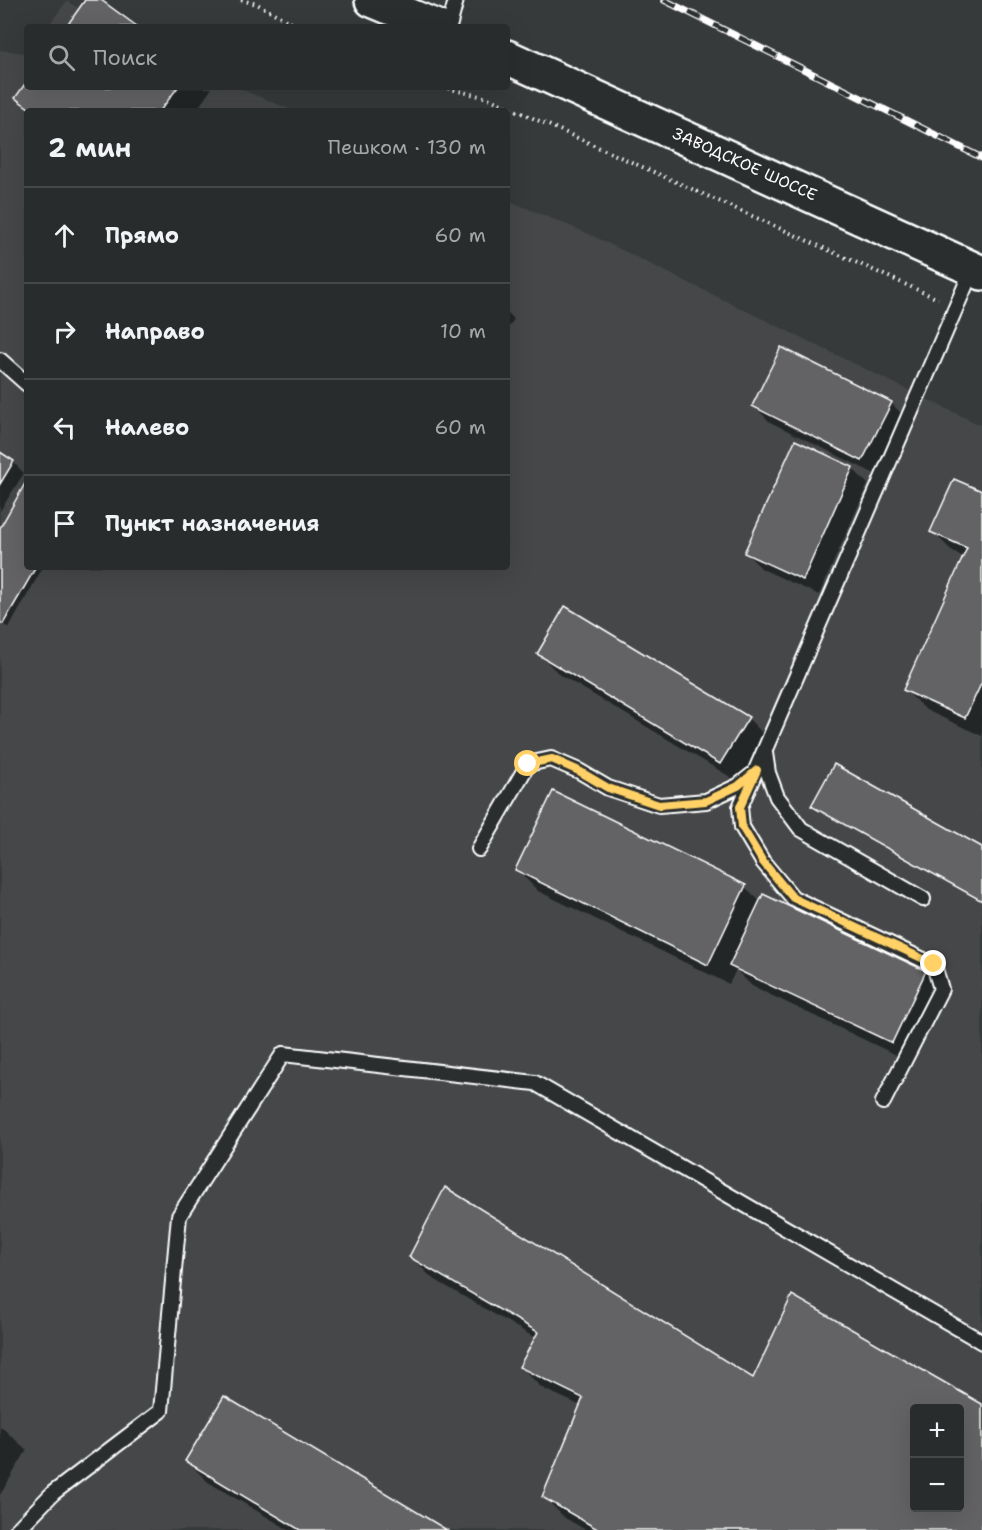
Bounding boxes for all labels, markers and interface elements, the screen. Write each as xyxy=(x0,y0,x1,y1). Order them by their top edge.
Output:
search box xyxy=(24,24,510,90)
icon: search xyxy=(45,41,78,74)
text: Поиск xyxy=(93,43,157,72)
street label: ЗАВОДСКОЕ ШОССЕ xyxy=(670,123,820,205)
text: 2 мин xyxy=(48,130,131,165)
text: Пешком · 130 m xyxy=(328,134,486,160)
icon: ahead xyxy=(48,219,81,252)
text: Прямо xyxy=(105,221,179,250)
text: 60 m xyxy=(434,222,486,248)
icon: right xyxy=(48,315,81,348)
text: Направо xyxy=(105,317,205,346)
text: 10 m xyxy=(440,318,486,344)
icon: left xyxy=(48,411,81,444)
text: Налево xyxy=(105,413,189,442)
text: 60 m xyxy=(434,414,486,440)
icon: arrive xyxy=(48,507,81,540)
text: Пункт назначения xyxy=(105,509,319,538)
route start xyxy=(514,750,540,776)
route end xyxy=(920,950,946,976)
map controls xyxy=(910,1404,964,1512)
button: + xyxy=(910,1404,964,1458)
button: − xyxy=(910,1458,964,1512)

